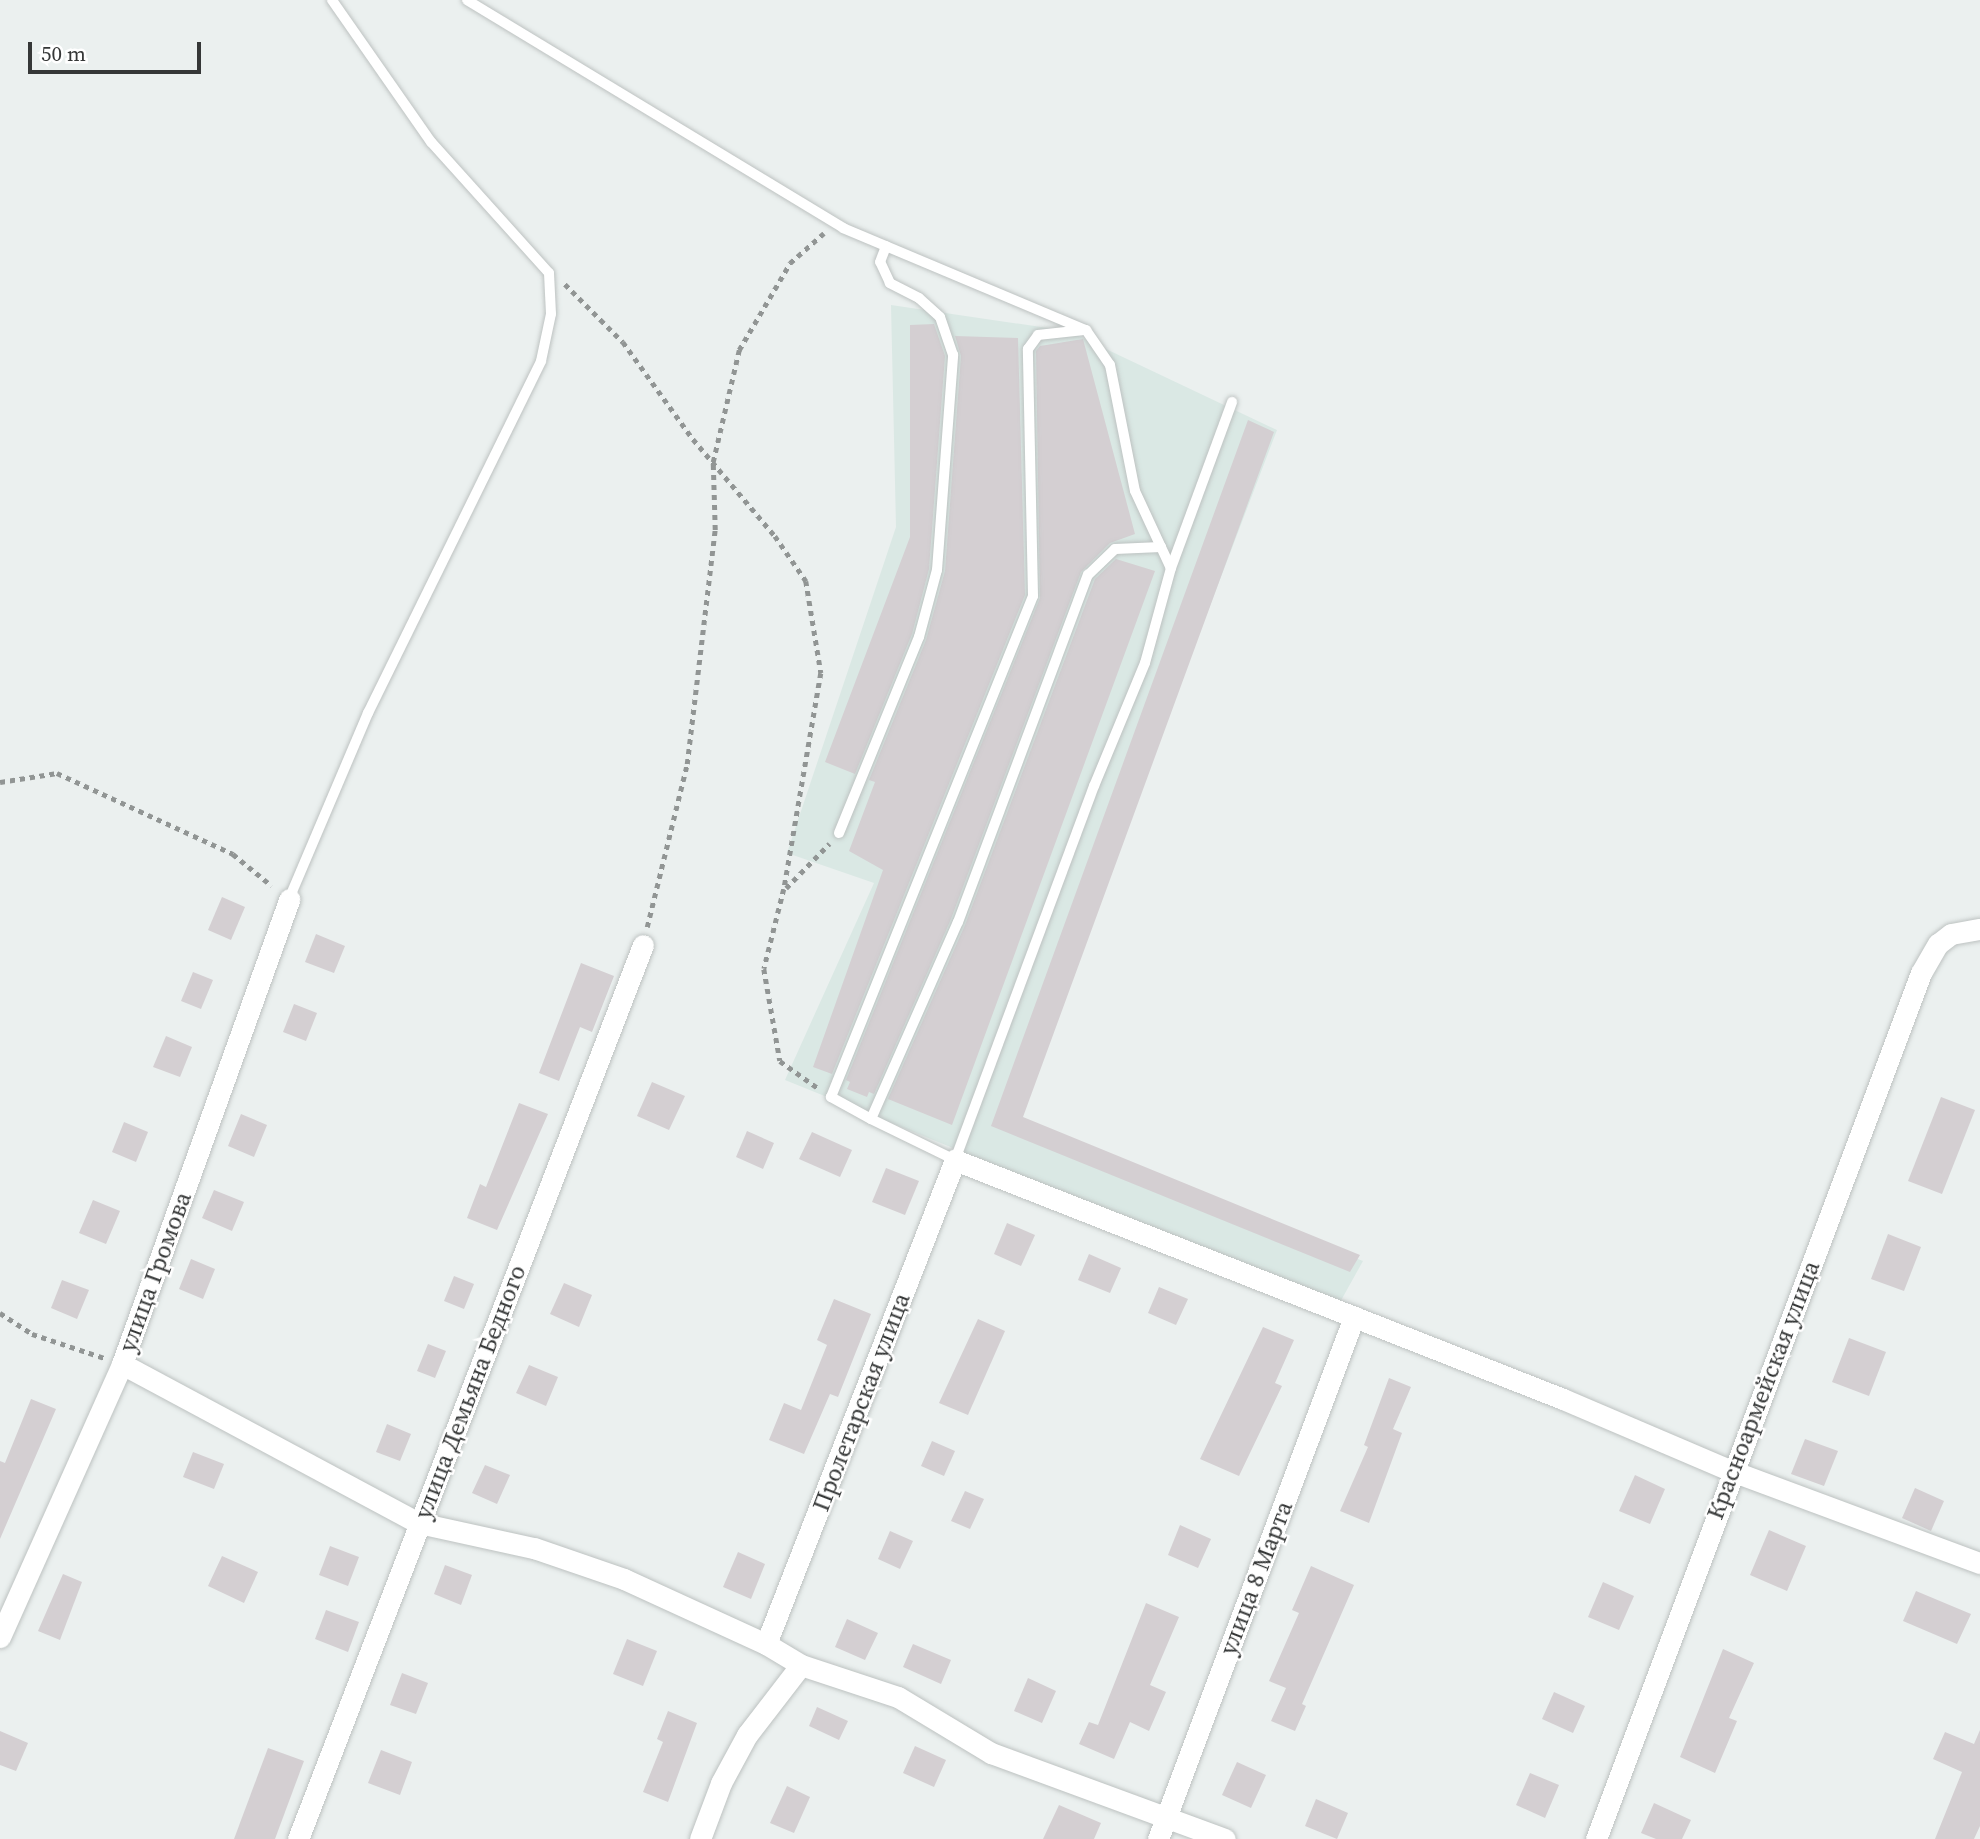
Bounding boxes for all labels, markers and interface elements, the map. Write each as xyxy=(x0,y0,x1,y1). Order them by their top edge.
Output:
scale bar xyxy=(32,28,205,72)
text: 50 m xyxy=(41,39,86,68)
street label: улица Громова xyxy=(113,1188,197,1356)
street label: Красноармейская улица xyxy=(1700,1257,1826,1523)
street label: улица Демьяна Бедного xyxy=(408,1261,532,1523)
street label: Пролетарская улица xyxy=(806,1289,916,1515)
street label: улица 8 Марта xyxy=(1213,1497,1299,1659)

